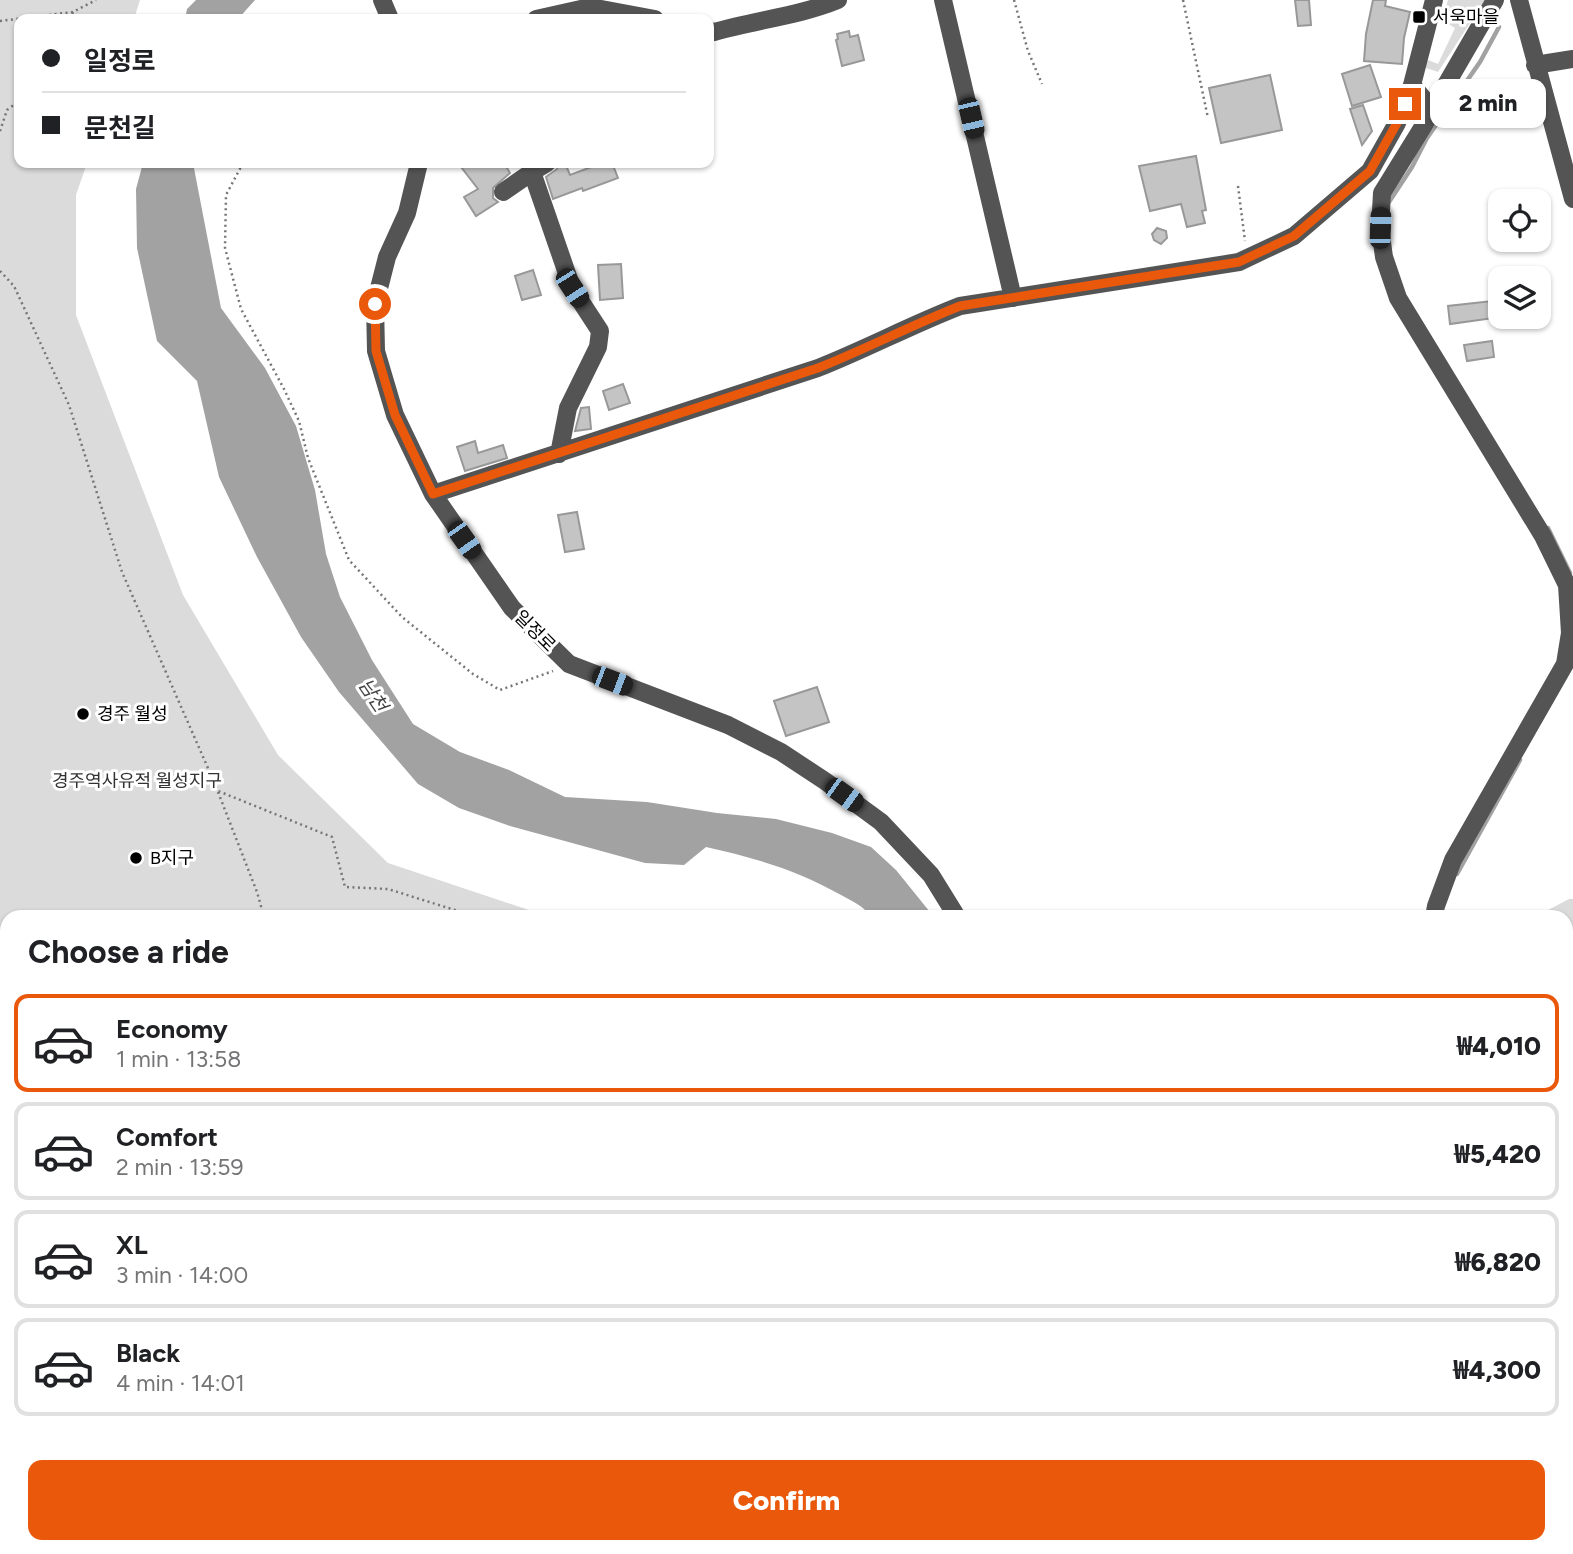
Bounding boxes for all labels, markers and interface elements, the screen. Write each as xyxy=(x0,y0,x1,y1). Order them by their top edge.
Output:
place label: 서욱마을 xyxy=(1433,6,1499,28)
marker: 서욱마을 xyxy=(1411,9,1427,25)
text: 일정로 xyxy=(84,45,156,77)
callout: 2 min xyxy=(1430,80,1545,128)
route end xyxy=(1389,88,1421,120)
text: 2 min xyxy=(1459,89,1517,117)
car xyxy=(957,95,986,141)
text: 문천길 xyxy=(84,112,156,144)
map controls xyxy=(1488,189,1551,329)
button: locate xyxy=(1488,189,1551,252)
car xyxy=(1369,207,1392,249)
car xyxy=(552,265,593,311)
button: layers xyxy=(1488,266,1551,329)
route start xyxy=(359,288,391,320)
car xyxy=(444,517,485,563)
street label: 일정로 xyxy=(510,606,560,656)
car xyxy=(589,664,636,698)
water label: 남천 xyxy=(354,674,393,717)
place label: 경주 월성 xyxy=(97,703,168,725)
marker: 경주 월성 xyxy=(75,706,91,722)
park label: 경주역사유적 월성지구 xyxy=(52,770,222,792)
car xyxy=(821,774,868,816)
place label: B지구 xyxy=(150,847,194,869)
marker: B지구 xyxy=(128,850,144,866)
text: Choose a ride xyxy=(28,933,229,971)
icon: car xyxy=(32,1012,95,1075)
text: Economy xyxy=(116,1013,228,1045)
text: ₩4,010 xyxy=(1457,1030,1541,1062)
text: 1 min · 13:58 xyxy=(116,1045,241,1073)
icon: car xyxy=(32,1120,95,1183)
text: Comfort xyxy=(116,1121,218,1153)
text: ₩5,420 xyxy=(1454,1138,1541,1170)
text: 2 min · 13:59 xyxy=(116,1153,244,1181)
icon: car xyxy=(32,1228,95,1291)
text: XL xyxy=(116,1229,148,1261)
text: ₩6,820 xyxy=(1455,1246,1541,1278)
text: 3 min · 14:00 xyxy=(116,1261,248,1289)
icon: car xyxy=(32,1336,95,1399)
text: Black xyxy=(116,1337,180,1369)
text: ₩4,300 xyxy=(1453,1354,1541,1386)
text: 4 min · 14:01 xyxy=(116,1369,245,1397)
button: Confirm xyxy=(28,1460,1545,1540)

